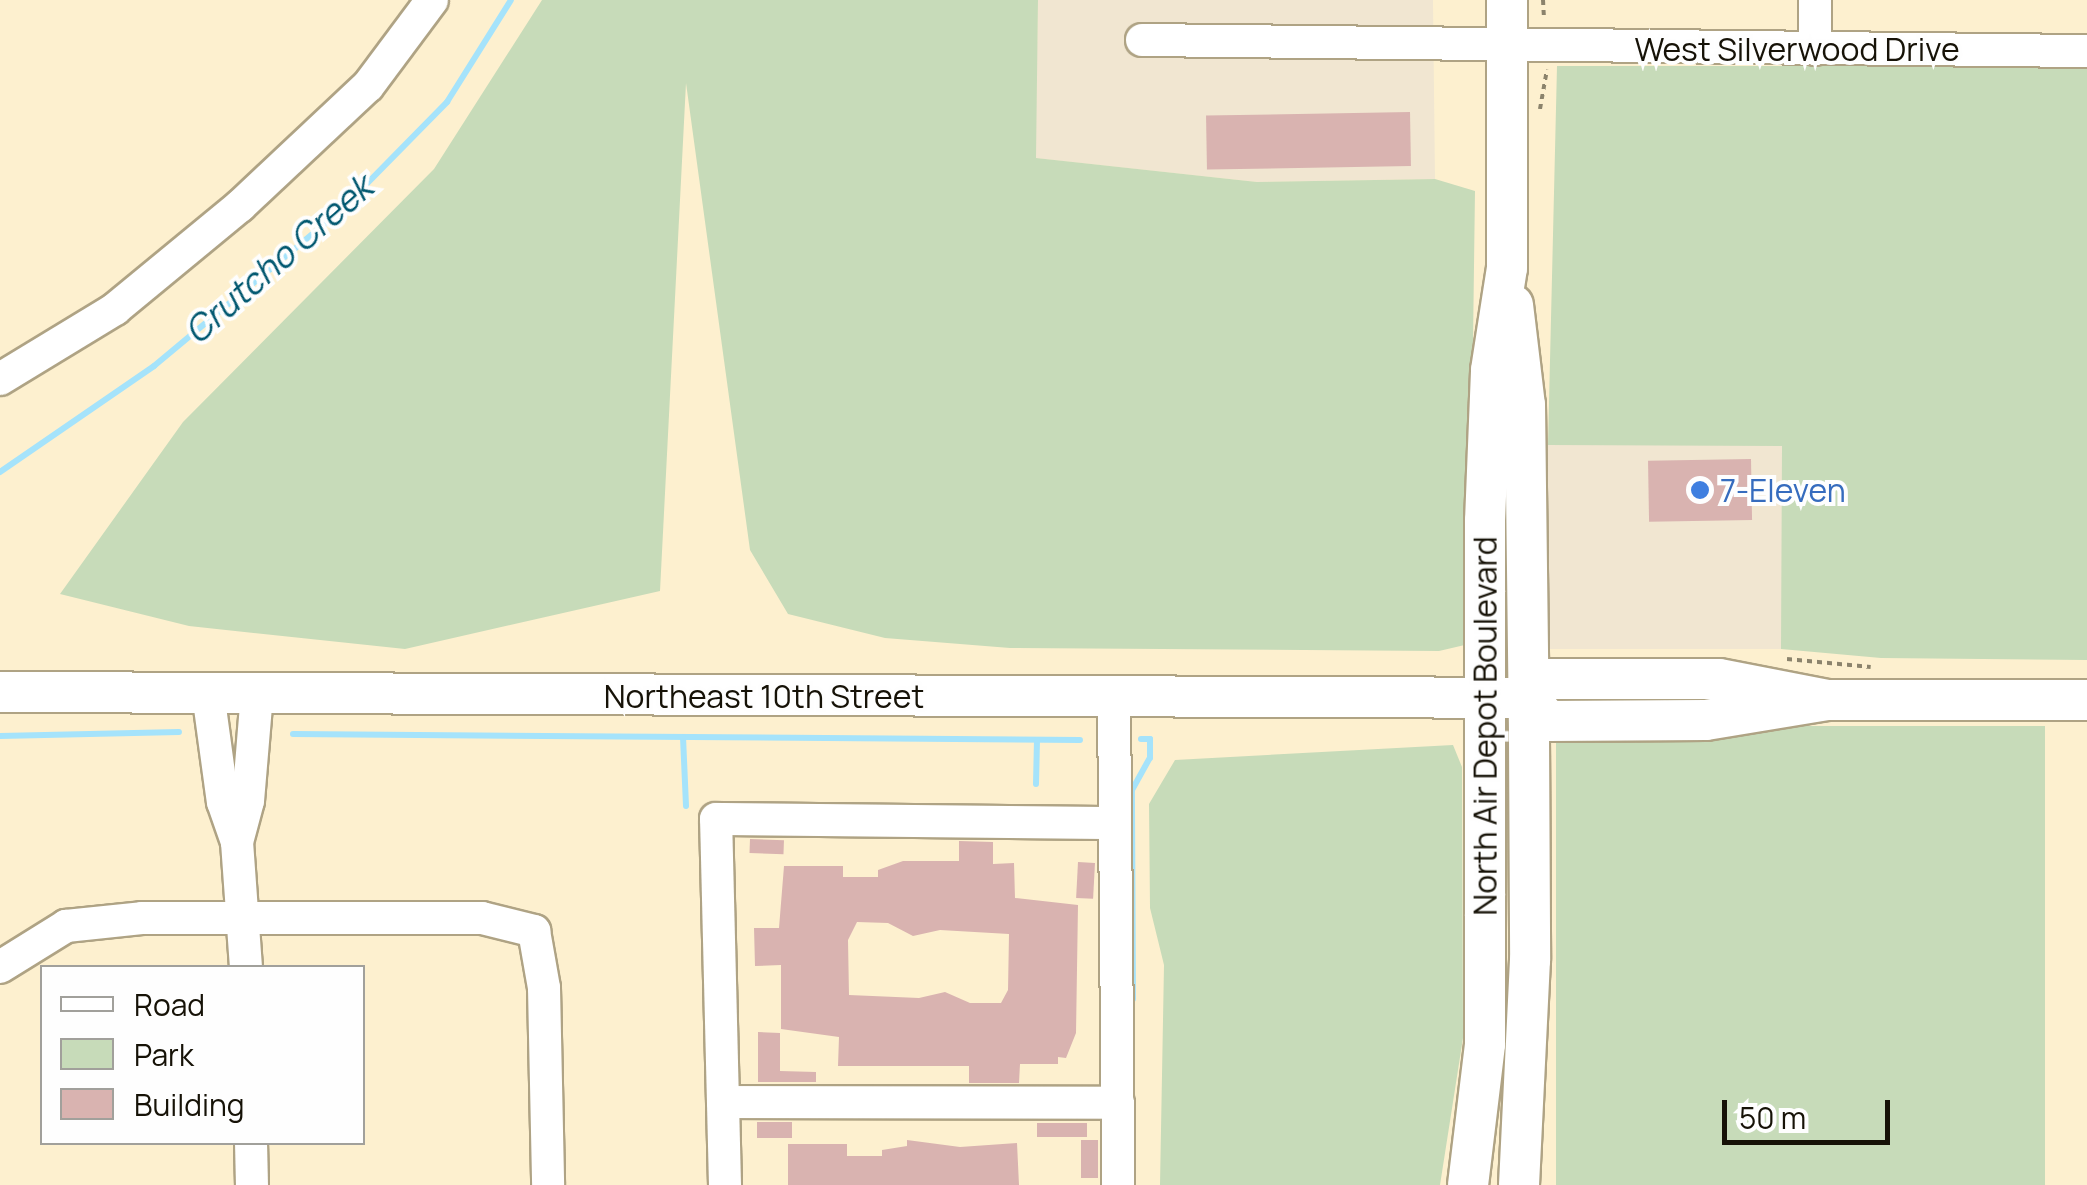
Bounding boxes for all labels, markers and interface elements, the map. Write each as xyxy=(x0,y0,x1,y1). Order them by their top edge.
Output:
street label: West Silverwood Drive xyxy=(1634,30,1960,68)
water label: Crutcho Creek xyxy=(175,166,381,352)
place label: 7-Eleven xyxy=(1720,471,1846,509)
marker: 7-Eleven xyxy=(1689,479,1711,501)
street label: North Air Depot Boulevard xyxy=(1466,536,1504,916)
street label: Northeast 10th Street xyxy=(604,677,924,715)
legend xyxy=(40,965,365,1145)
text: Road xyxy=(134,984,205,1025)
text: Park xyxy=(134,1034,194,1075)
scale bar xyxy=(1727,1080,1894,1142)
text: Building xyxy=(134,1084,245,1125)
text: 50 m xyxy=(1739,1097,1806,1138)

